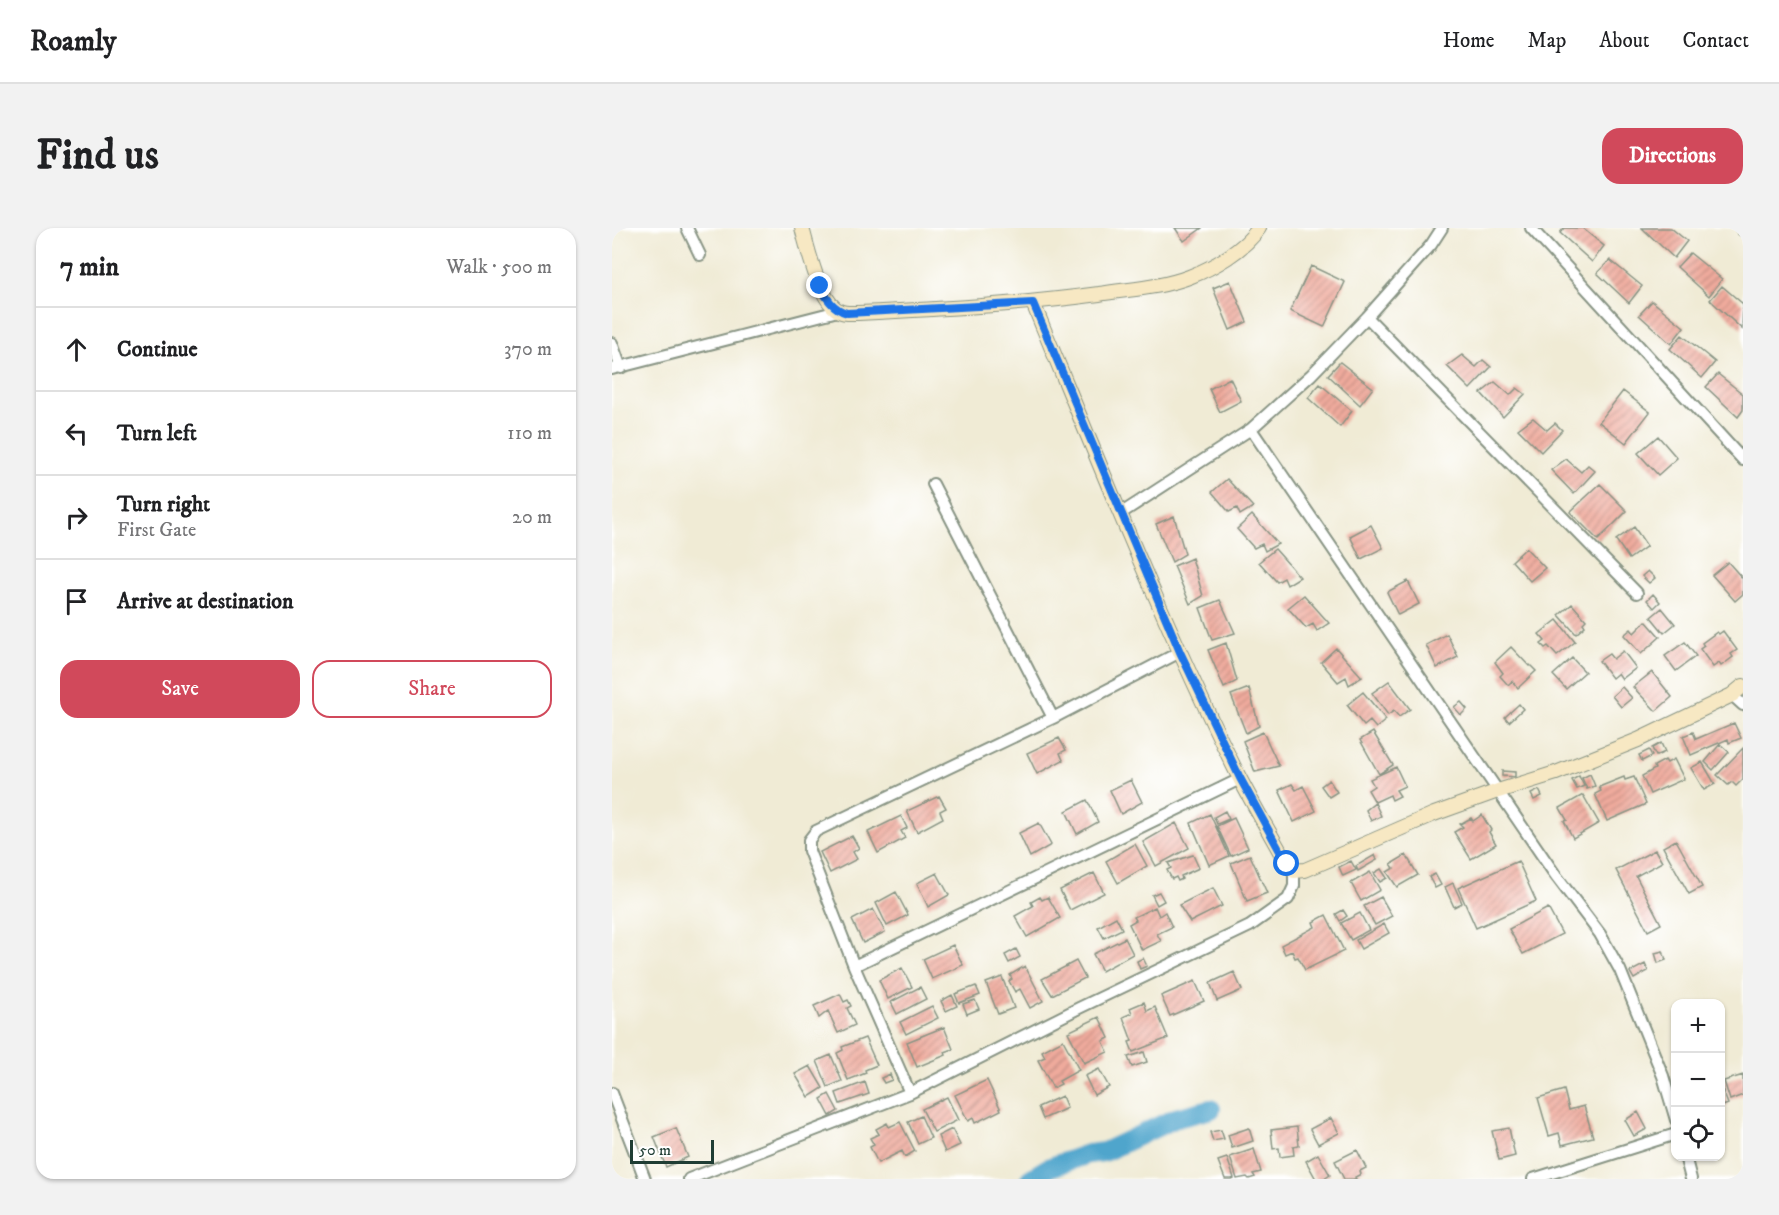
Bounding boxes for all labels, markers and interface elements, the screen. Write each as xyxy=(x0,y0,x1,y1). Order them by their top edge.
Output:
text: Roamly xyxy=(30,24,116,59)
text: Home xyxy=(1443,28,1495,54)
text: Map xyxy=(1528,28,1566,54)
text: About xyxy=(1599,28,1650,54)
text: Contact xyxy=(1683,28,1749,54)
button: Directions xyxy=(1602,128,1743,184)
text: Find us xyxy=(36,130,159,182)
text: 7 min xyxy=(60,251,119,284)
text: Walk · 500 m xyxy=(446,255,552,280)
route end xyxy=(806,272,832,298)
icon: ahead xyxy=(60,333,93,366)
text: Continue xyxy=(117,336,198,363)
text: 370 m xyxy=(504,337,552,362)
icon: left xyxy=(60,417,93,450)
text: Turn left xyxy=(117,420,197,447)
text: 110 m xyxy=(507,421,552,446)
text: Turn right xyxy=(117,491,210,518)
icon: right xyxy=(60,501,93,534)
text: 20 m xyxy=(512,505,552,530)
text: First Gate xyxy=(117,518,196,543)
icon: arrive xyxy=(60,585,93,618)
text: Arrive at destination xyxy=(117,588,294,615)
button: Save xyxy=(60,660,300,718)
button: Share xyxy=(312,660,552,718)
route start xyxy=(1273,850,1299,876)
map controls xyxy=(1671,999,1725,1161)
button: + xyxy=(1671,999,1725,1053)
button: − xyxy=(1671,1053,1725,1107)
button: locate xyxy=(1671,1107,1725,1161)
scale bar xyxy=(630,1137,714,1164)
text: 50 m xyxy=(639,1140,671,1160)

